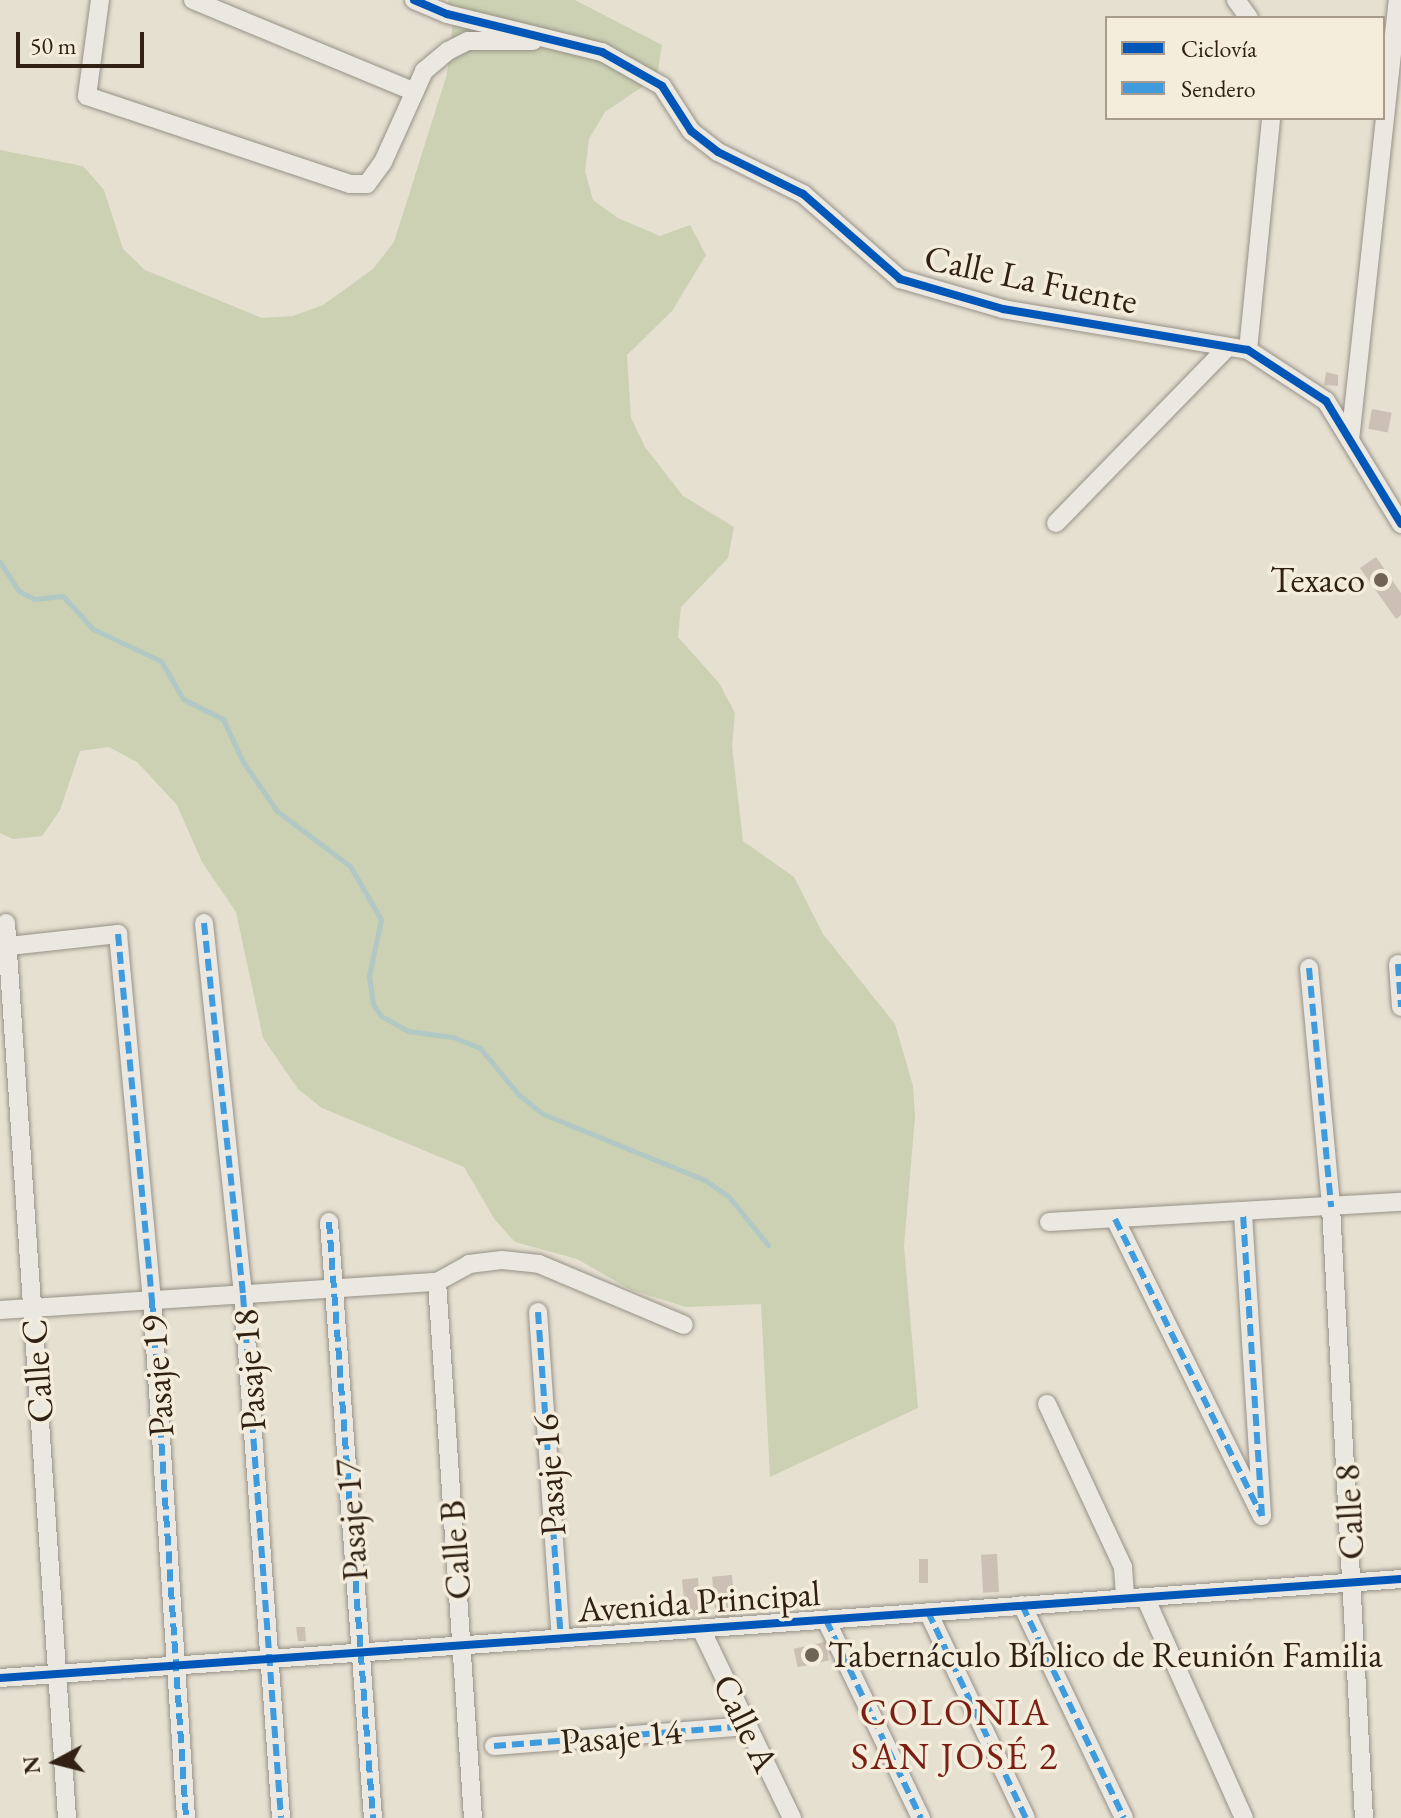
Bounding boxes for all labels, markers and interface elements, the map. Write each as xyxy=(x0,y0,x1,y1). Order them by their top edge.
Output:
scale bar xyxy=(20,16,148,66)
legend xyxy=(1105,16,1385,120)
text: 50 m xyxy=(30,30,77,61)
text: Ciclovía xyxy=(1181,33,1257,64)
text: Sendero xyxy=(1181,73,1256,104)
street label: Calle La Fuente xyxy=(920,235,1142,323)
place label: Texaco xyxy=(1270,558,1365,602)
marker: Texaco xyxy=(1372,571,1390,589)
street label: Pasaje 18 xyxy=(223,1308,275,1432)
street label: Pasaje 19 xyxy=(131,1314,183,1438)
street label: Calle C xyxy=(12,1318,62,1424)
street label: Pasaje 16 xyxy=(523,1413,575,1537)
street label: Pasaje 17 xyxy=(325,1458,377,1582)
street label: Calle 8 xyxy=(1325,1463,1373,1561)
street label: Calle B xyxy=(430,1499,480,1601)
street label: Avenida Principal xyxy=(576,1571,822,1631)
place label: Tabernáculo Bíblico de Reunión Familia xyxy=(828,1633,1383,1677)
marker: Tabernáculo Bíblico de Reunión Familia xyxy=(803,1646,821,1664)
street label: Calle A xyxy=(704,1667,788,1779)
district label: COLONIA SAN JOSÉ 2 xyxy=(851,1689,1059,1778)
street label: Pasaje 14 xyxy=(558,1709,684,1763)
north arrow xyxy=(16,1722,96,1802)
text: N xyxy=(16,1754,47,1776)

